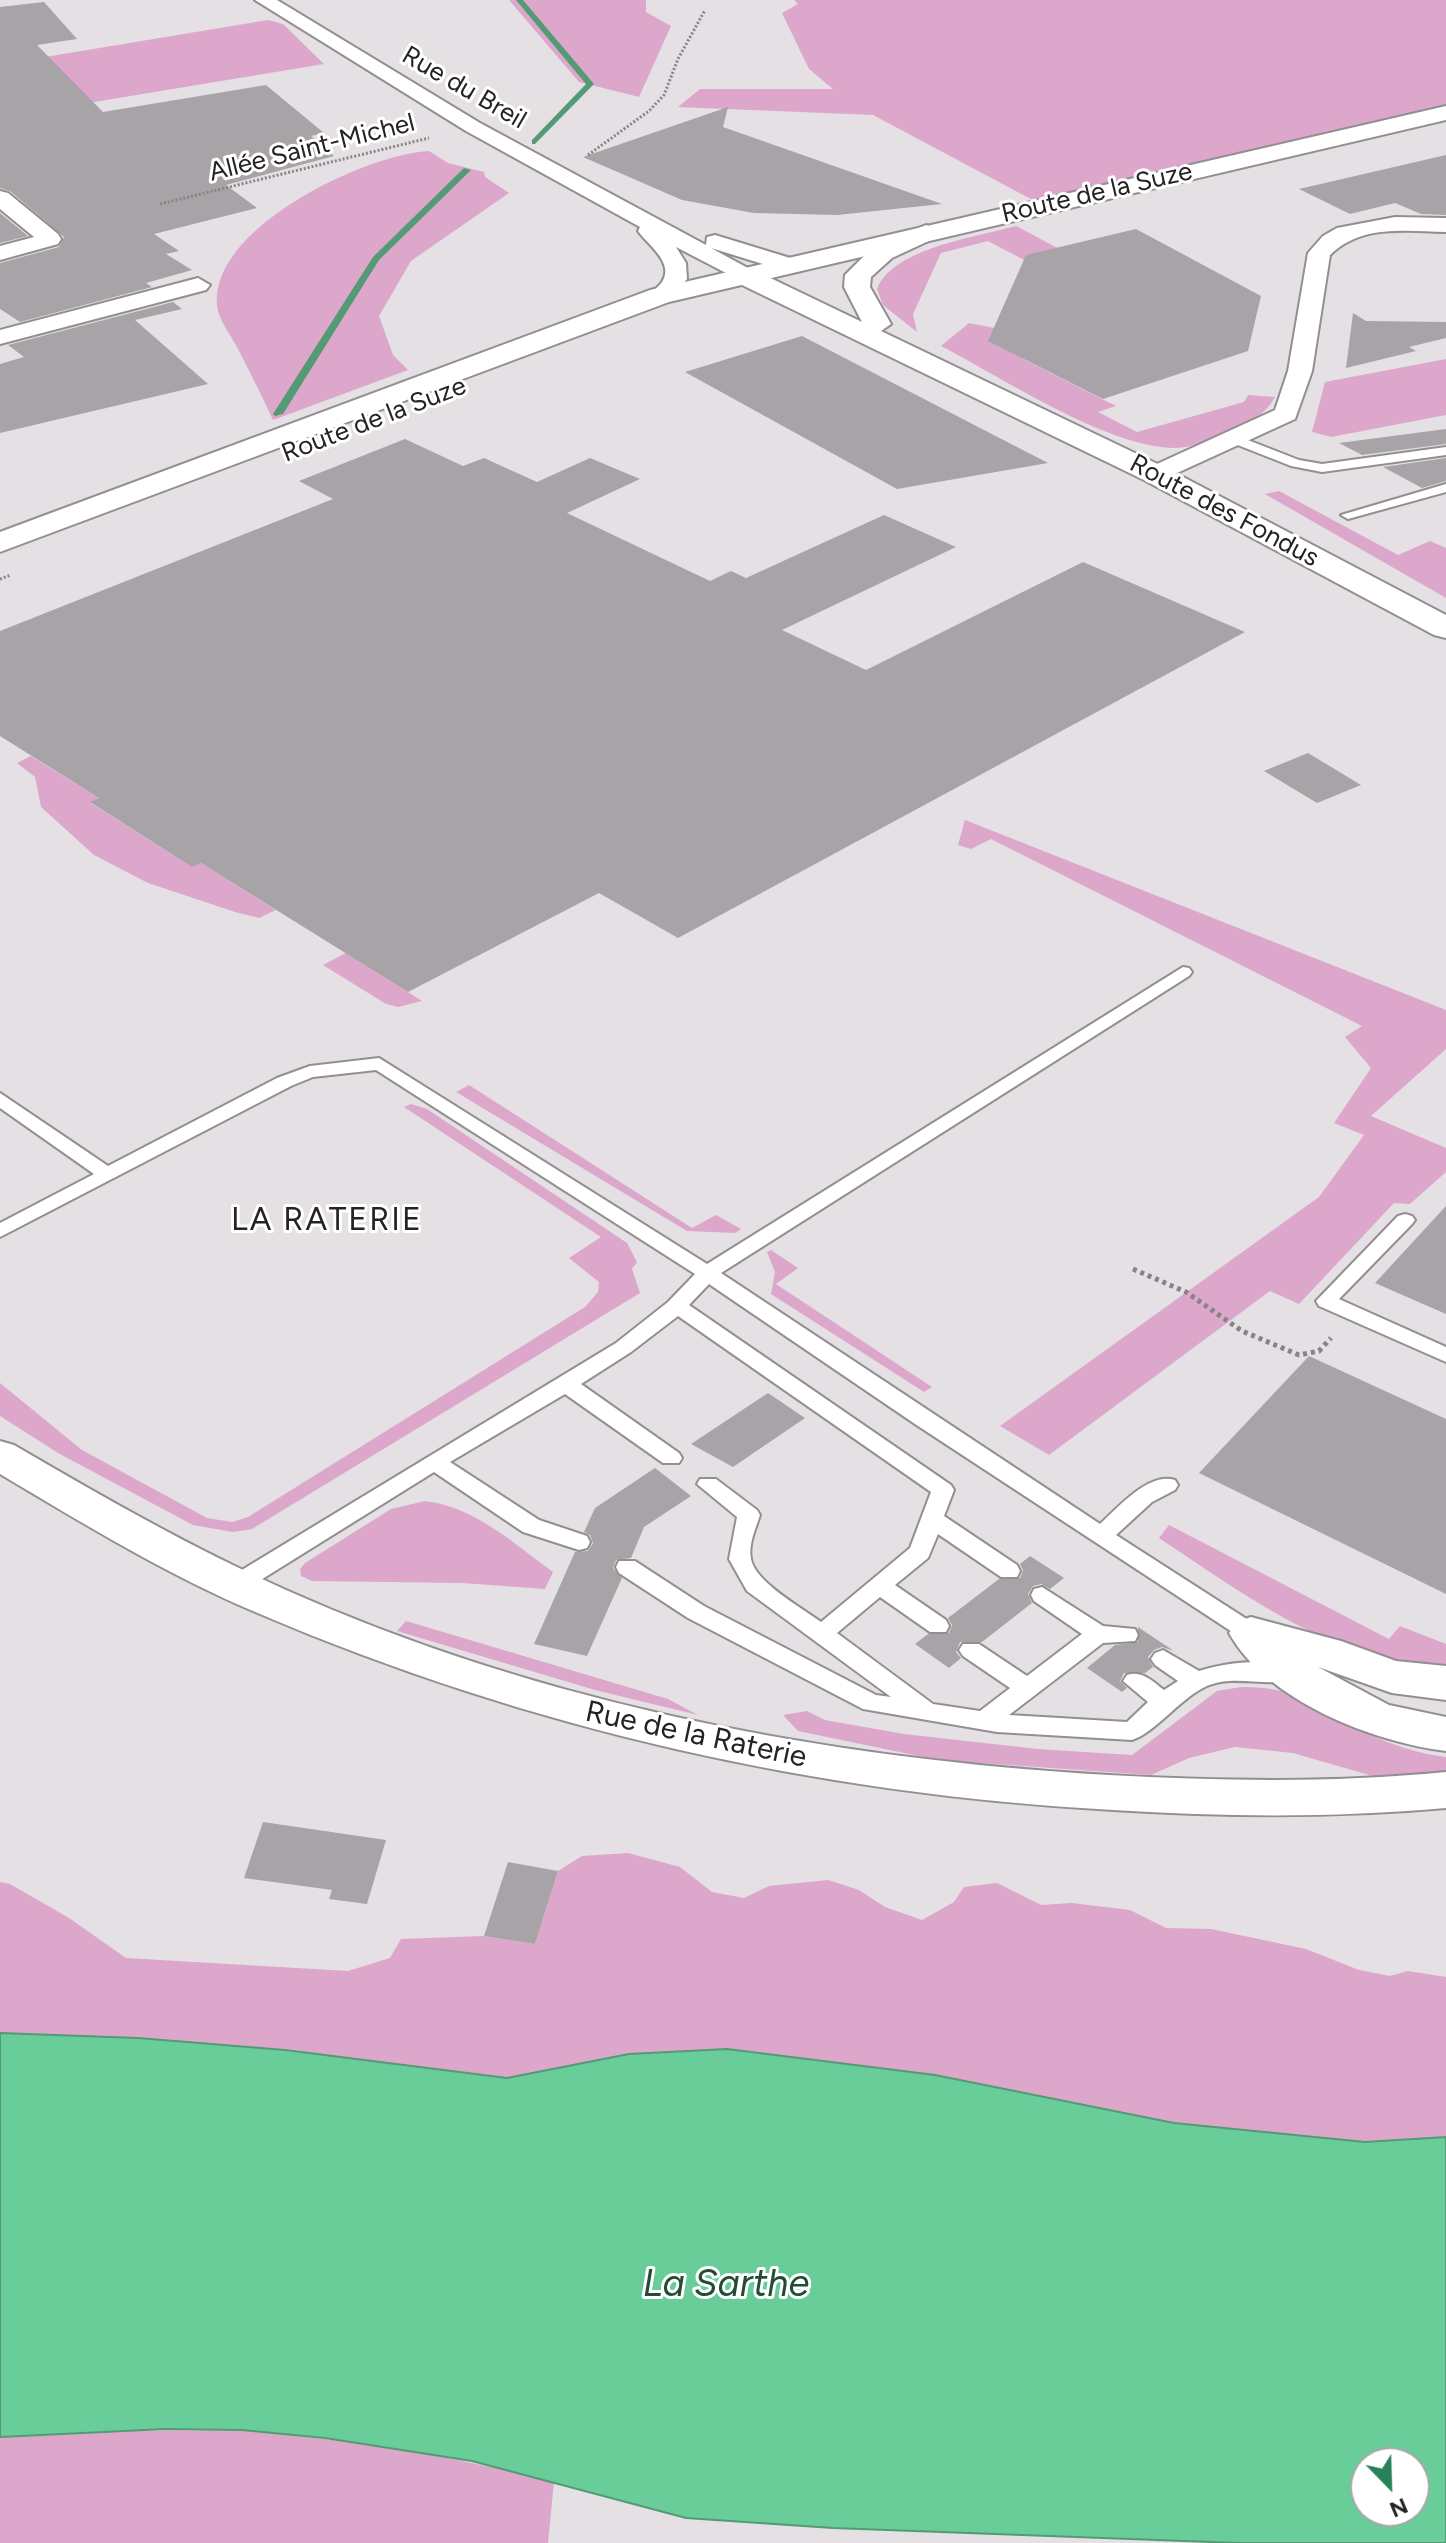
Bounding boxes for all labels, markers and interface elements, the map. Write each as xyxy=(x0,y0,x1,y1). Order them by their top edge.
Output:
street label: Rue du Breil xyxy=(396,40,532,136)
street label: Allée Saint-Michel xyxy=(206,107,418,189)
street label: Route de la Suze xyxy=(999,156,1195,230)
street label: Route de la Suze xyxy=(277,371,471,469)
street label: Route des Fondus xyxy=(1124,448,1324,574)
district label: LA RATERIE xyxy=(231,1202,423,1240)
street label: Rue de la Raterie xyxy=(582,1694,810,1776)
water label: La Sarthe xyxy=(643,2262,809,2308)
north arrow xyxy=(1350,2447,1430,2527)
text: N xyxy=(1386,2492,1412,2523)

